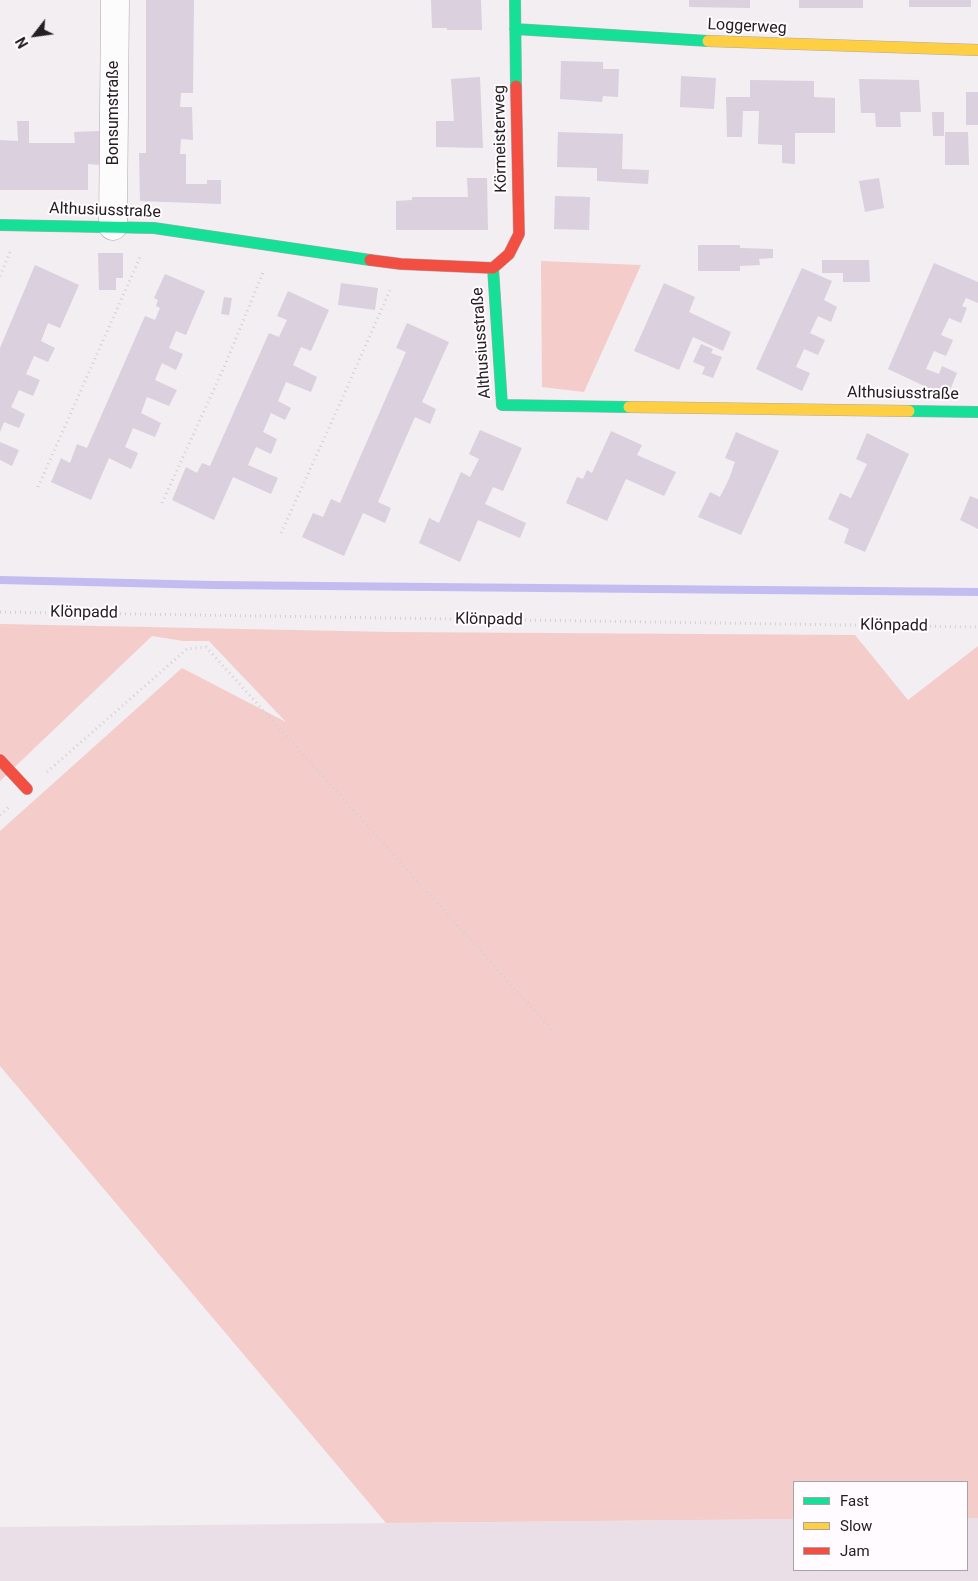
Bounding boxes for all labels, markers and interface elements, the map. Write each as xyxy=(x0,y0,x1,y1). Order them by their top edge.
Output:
north arrow xyxy=(10,10,60,60)
street label: Loggerweg xyxy=(707,15,787,39)
text: N xyxy=(13,34,31,51)
street label: Bonsumstraße xyxy=(104,61,124,165)
street label: Körmeisterweg xyxy=(490,85,512,193)
street label: Althusiusstraße xyxy=(49,199,161,223)
street label: Althusiusstraße xyxy=(469,287,495,399)
street label: Althusiusstraße xyxy=(847,383,959,405)
street label: Klönpadd xyxy=(50,603,118,623)
street label: Klönpadd xyxy=(455,610,523,630)
street label: Klönpadd xyxy=(860,616,928,636)
legend xyxy=(793,1481,968,1571)
text: Fast xyxy=(840,1492,869,1510)
text: Slow xyxy=(840,1517,872,1535)
text: Jam xyxy=(840,1542,870,1560)

